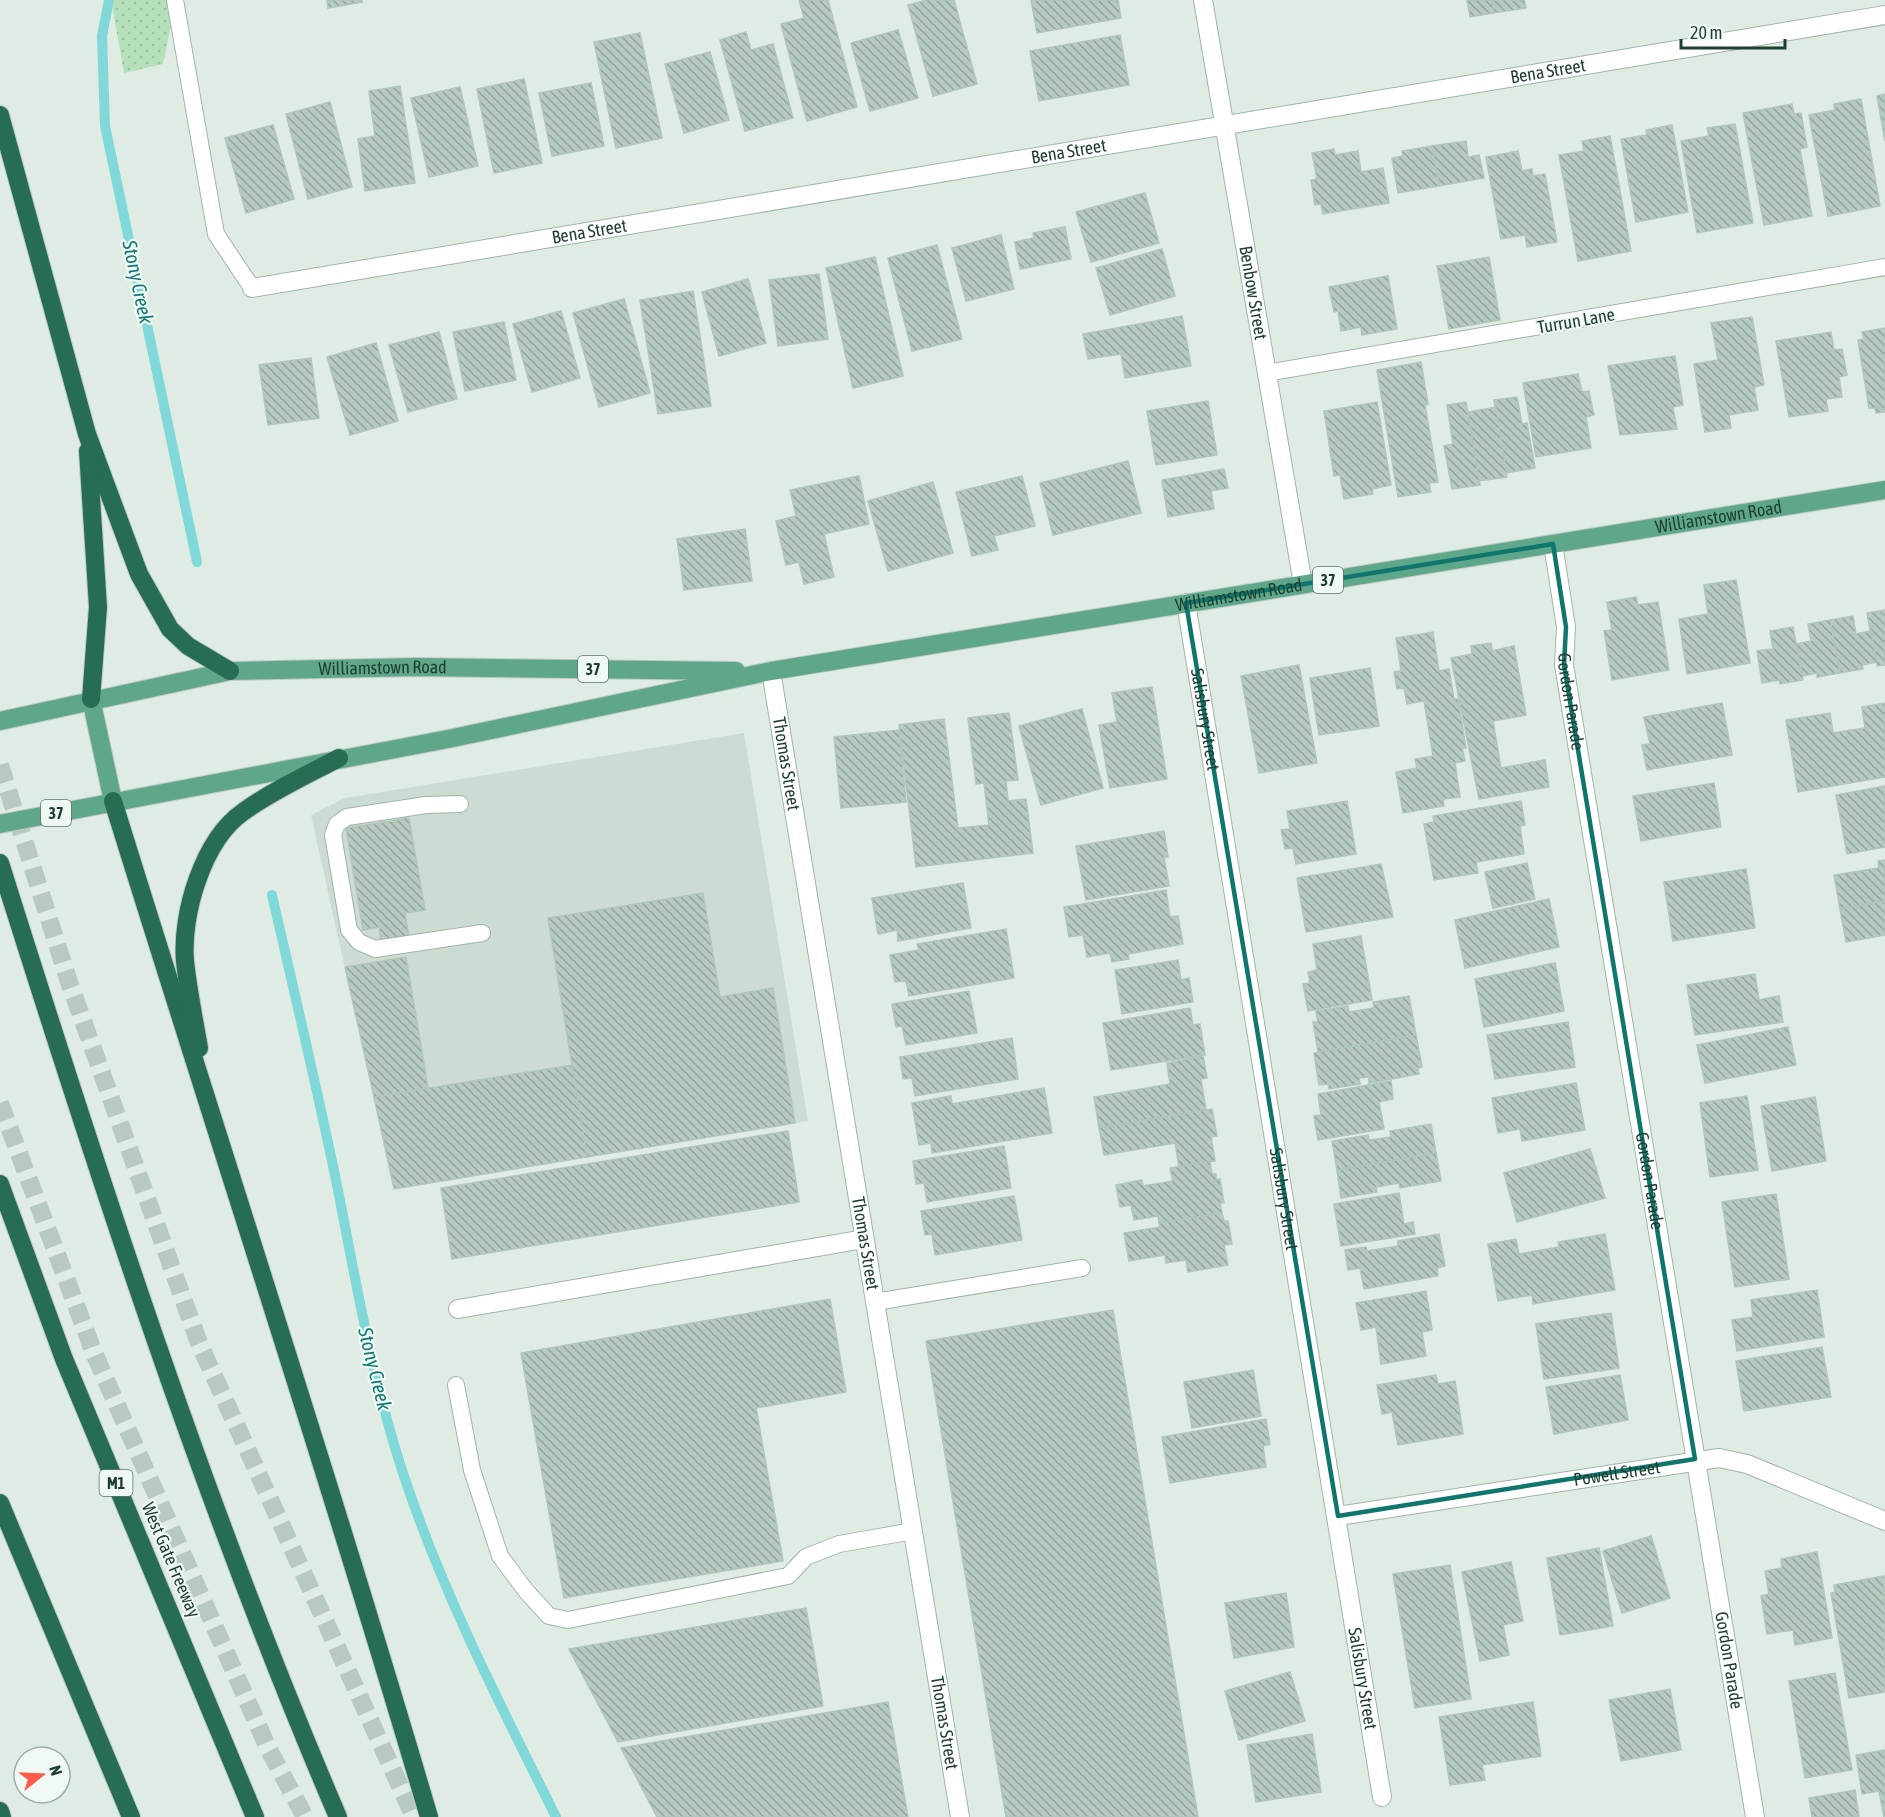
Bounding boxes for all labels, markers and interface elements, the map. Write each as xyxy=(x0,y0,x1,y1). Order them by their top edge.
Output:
scale bar xyxy=(1681,12,1784,50)
text: 20 m xyxy=(1690,22,1722,43)
street label: Bena Street xyxy=(1509,54,1587,87)
street label: Bena Street xyxy=(1029,134,1108,168)
street label: Bena Street xyxy=(550,215,628,248)
water label: Stony Creek xyxy=(118,237,159,326)
street label: Benbow Street xyxy=(1235,244,1272,341)
street label: Turrun Lane xyxy=(1535,303,1616,338)
street label: Williamstown Road xyxy=(1653,496,1783,537)
road number: 37 xyxy=(1313,567,1343,593)
street label: Williamstown Road xyxy=(1174,574,1304,615)
street label: Gordon Parade xyxy=(1554,652,1589,752)
street label: Williamstown Road xyxy=(318,656,447,679)
road number: 37 xyxy=(578,656,608,682)
street label: Salisbury Street xyxy=(1187,667,1224,772)
street label: Thomas Street xyxy=(769,715,805,812)
road number: 37 xyxy=(41,800,71,826)
street label: Gordon Parade xyxy=(1632,1131,1668,1231)
street label: Salisbury Street xyxy=(1266,1146,1303,1252)
street label: Thomas Street xyxy=(848,1195,884,1291)
water label: Stony Creek xyxy=(354,1324,397,1413)
street label: Powell Street xyxy=(1572,1456,1661,1490)
road number: M1 xyxy=(100,1470,132,1496)
street label: West Gate Freeway xyxy=(138,1499,205,1620)
street label: Gordon Parade xyxy=(1711,1610,1748,1711)
street label: Salisbury Street xyxy=(1344,1626,1382,1731)
street label: Thomas Street xyxy=(927,1674,963,1771)
north arrow xyxy=(12,1745,72,1805)
text: N xyxy=(46,1763,66,1778)

